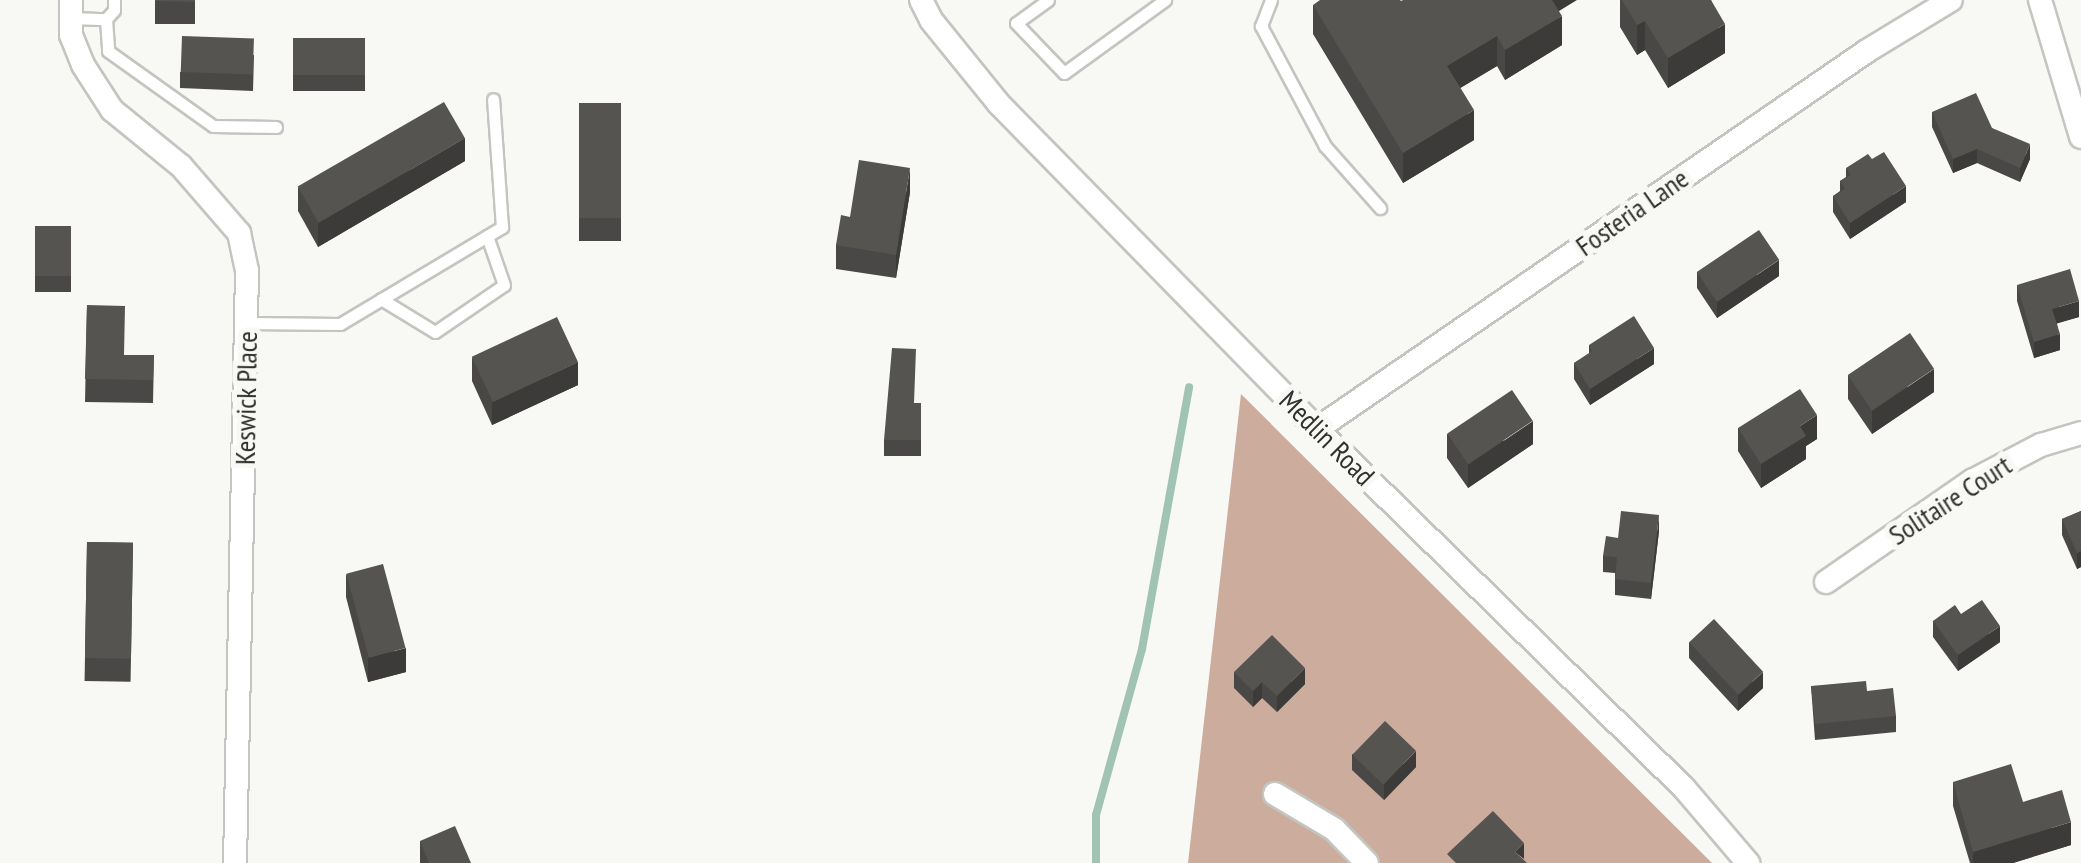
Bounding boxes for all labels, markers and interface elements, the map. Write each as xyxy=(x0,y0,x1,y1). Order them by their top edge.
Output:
street label: Fosteria Lane xyxy=(1569,161,1695,263)
street label: Keswick Place xyxy=(228,330,264,466)
street label: Medlin Road xyxy=(1273,384,1381,492)
street label: Solitaire Court xyxy=(1882,448,2018,552)

